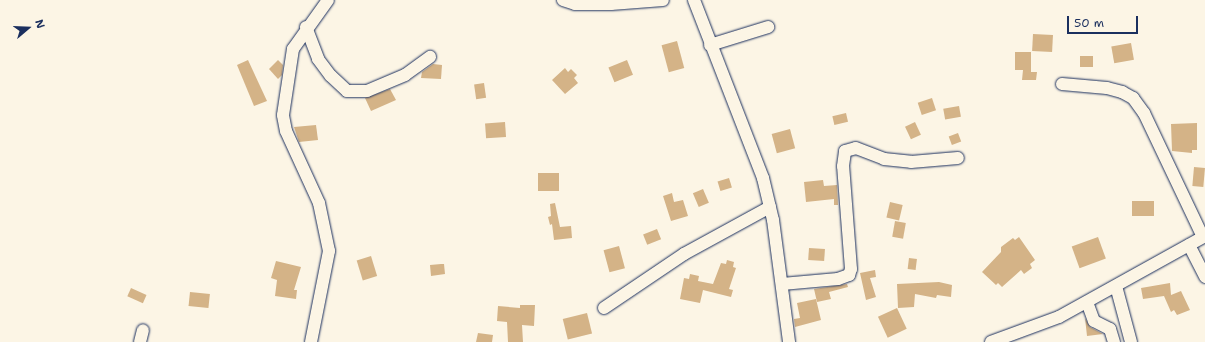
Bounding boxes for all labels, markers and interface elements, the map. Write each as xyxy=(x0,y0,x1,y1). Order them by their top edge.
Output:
north arrow xyxy=(8,8,48,48)
scale bar xyxy=(1069,8,1140,34)
text: 50 m xyxy=(1074,15,1104,31)
text: N xyxy=(31,17,48,30)

